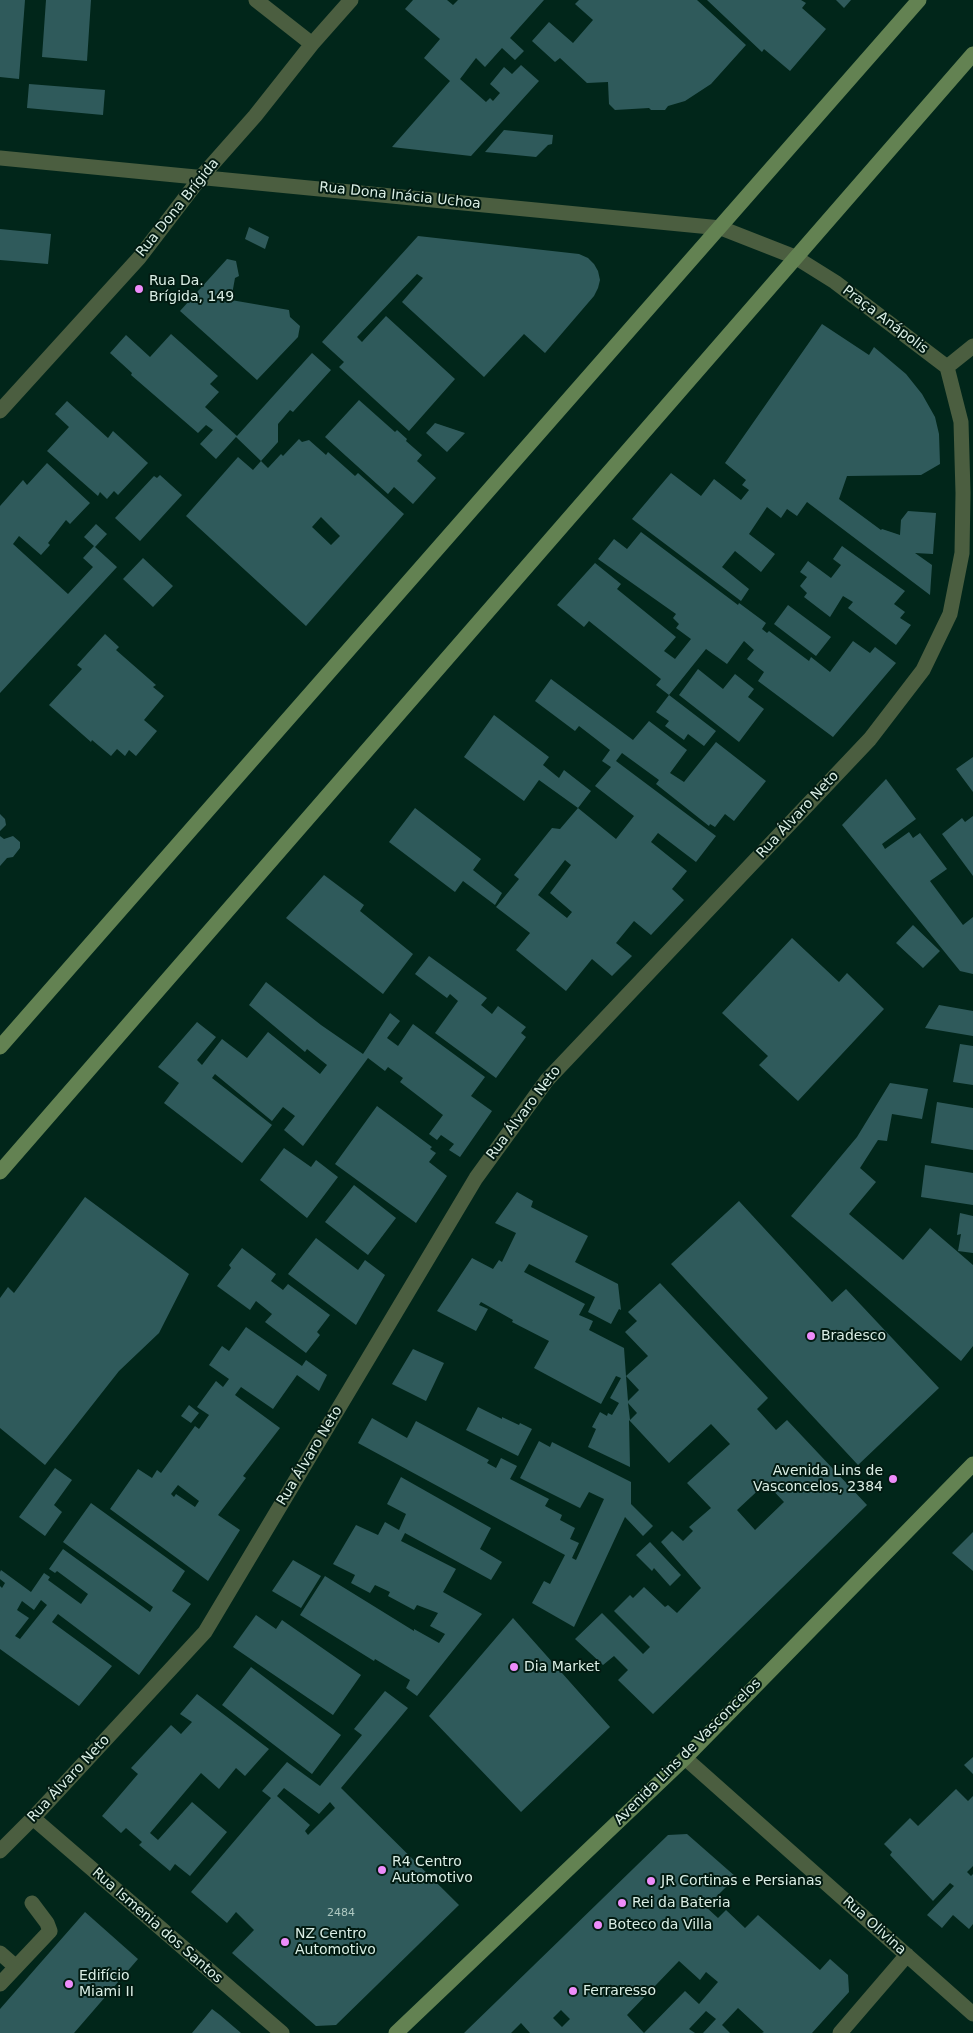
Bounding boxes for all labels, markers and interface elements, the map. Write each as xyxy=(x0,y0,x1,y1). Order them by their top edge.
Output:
street label: Rua Dona Brígida xyxy=(133,155,223,261)
street label: Rua Dona Inácia Uchoa xyxy=(318,179,482,213)
place label: Rua Da. Brígida, 149 xyxy=(149,273,234,306)
street label: Praça Anápolis xyxy=(839,282,931,358)
marker: Rua Da. Brígida, 149 xyxy=(133,283,145,295)
street label: Rua Álvaro Neto xyxy=(753,768,843,862)
street label: Rua Álvaro Neto xyxy=(483,1063,565,1163)
place label: Bradesco xyxy=(821,1328,886,1344)
marker: Bradesco xyxy=(805,1330,817,1342)
street label: Rua Álvaro Neto xyxy=(274,1403,346,1509)
place label: Avenida Lins de Vasconcelos, 2384 xyxy=(753,1463,883,1495)
marker: Avenida Lins de Vasconcelos, 2384 xyxy=(887,1473,899,1485)
place label: Dia Market xyxy=(524,1659,600,1675)
marker: Dia Market xyxy=(508,1661,520,1673)
street label: Avenida Lins de Vasconcelos xyxy=(611,1675,765,1829)
street label: Rua Álvaro Neto xyxy=(24,1732,114,1826)
place label: R4 Centro Automotivo xyxy=(392,1854,473,1886)
marker: R4 Centro Automotivo xyxy=(376,1864,388,1876)
street label: Rua Ismenia dos Santos xyxy=(88,1865,226,1987)
place label: JR Cortinas e Persianas xyxy=(661,1873,822,1889)
marker: JR Cortinas e Persianas xyxy=(645,1875,657,1887)
street label: Rua Olivina xyxy=(839,1893,909,1959)
place label: Rei da Bateria xyxy=(632,1895,730,1911)
marker: Rei da Bateria xyxy=(616,1897,628,1909)
house number: 2484 xyxy=(327,1906,355,1920)
place label: Boteco da Villa xyxy=(608,1917,712,1933)
marker: Boteco da Villa xyxy=(592,1919,604,1931)
place label: NZ Centro Automotivo xyxy=(295,1926,376,1958)
marker: NZ Centro Automotivo xyxy=(279,1936,291,1948)
place label: Edifício Miami II xyxy=(79,1968,134,2000)
marker: Edifício Miami II xyxy=(63,1978,75,1990)
place label: Ferraresso xyxy=(583,1983,656,1999)
marker: Ferraresso xyxy=(567,1985,579,1997)

